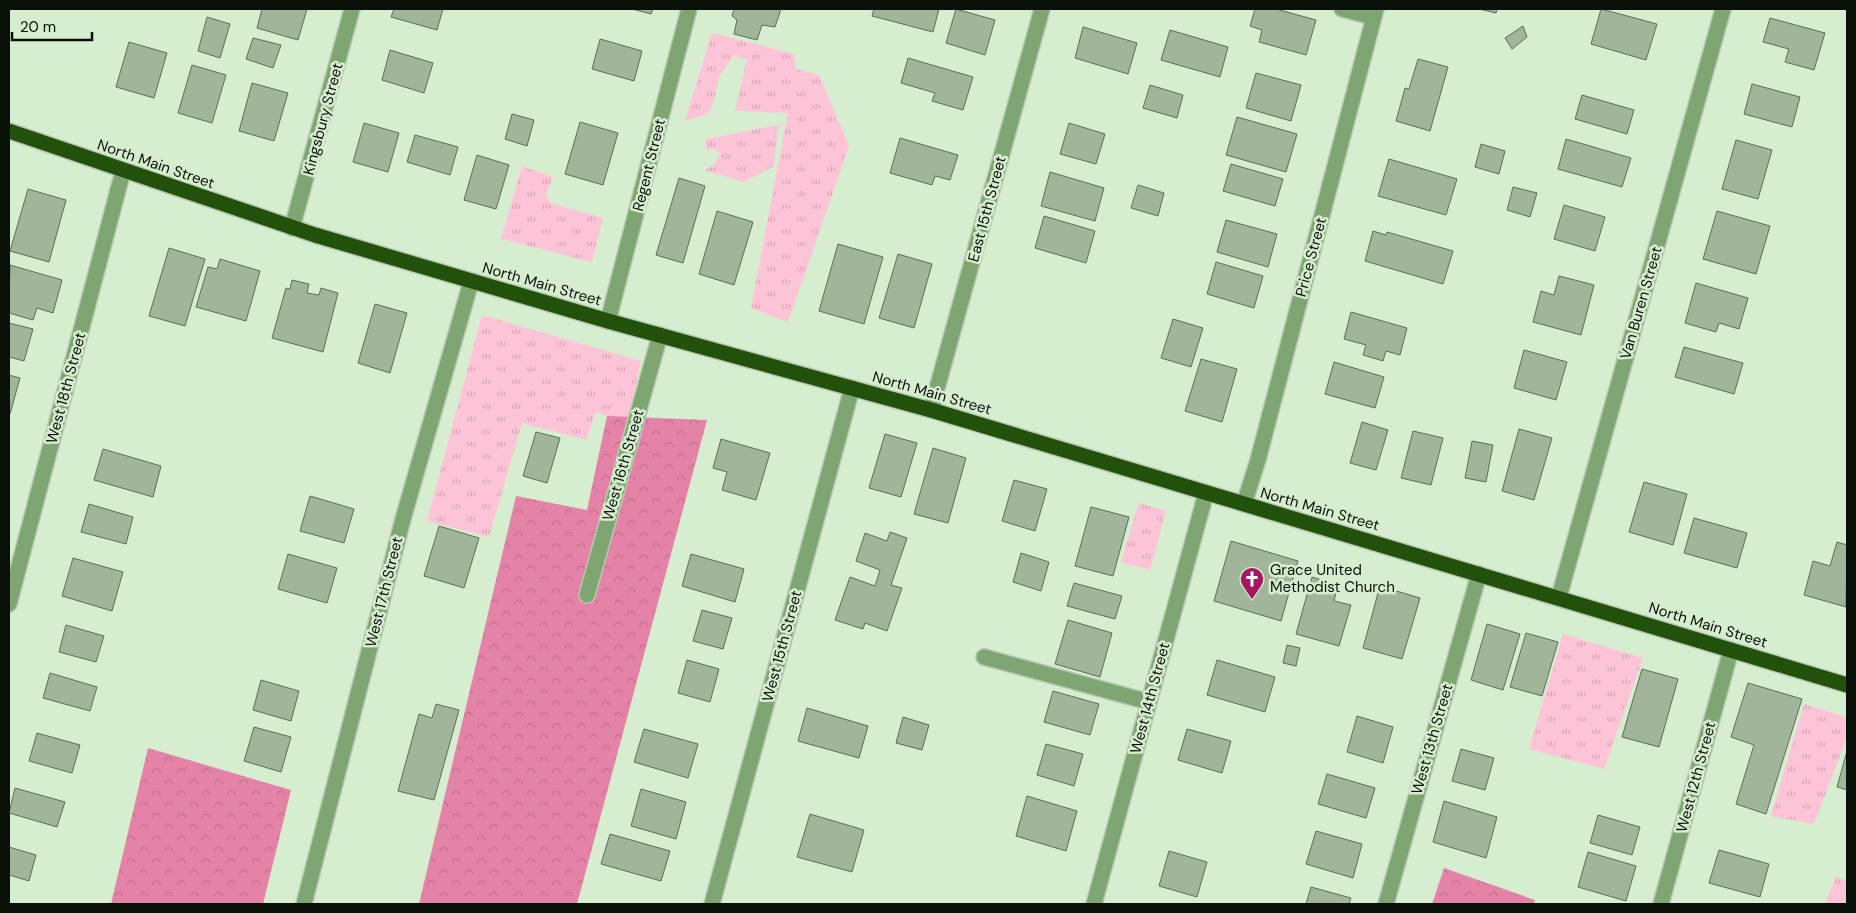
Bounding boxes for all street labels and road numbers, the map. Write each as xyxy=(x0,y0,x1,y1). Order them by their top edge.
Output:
street label: Kingsbury Street xyxy=(298,61,348,177)
street label: Regent Street xyxy=(628,117,670,213)
street label: North Main Street xyxy=(95,135,217,193)
street label: East 15th Street xyxy=(963,154,1011,264)
street label: Price Street xyxy=(1291,215,1331,299)
street label: Van Buren Street xyxy=(1615,244,1667,362)
street label: North Main Street xyxy=(480,257,604,311)
street label: West 18th Street xyxy=(42,330,90,446)
street label: North Main Street xyxy=(870,366,994,420)
street label: West 16th Street xyxy=(598,407,648,523)
street label: North Main Street xyxy=(1258,482,1382,536)
street label: West 17th Street xyxy=(361,535,407,649)
street label: West 15th Street xyxy=(758,588,806,704)
street label: North Main Street xyxy=(1646,597,1770,653)
street label: West 14th Street xyxy=(1126,640,1174,756)
street label: West 13th Street xyxy=(1407,681,1457,797)
street label: West 12th Street xyxy=(1672,719,1720,834)

